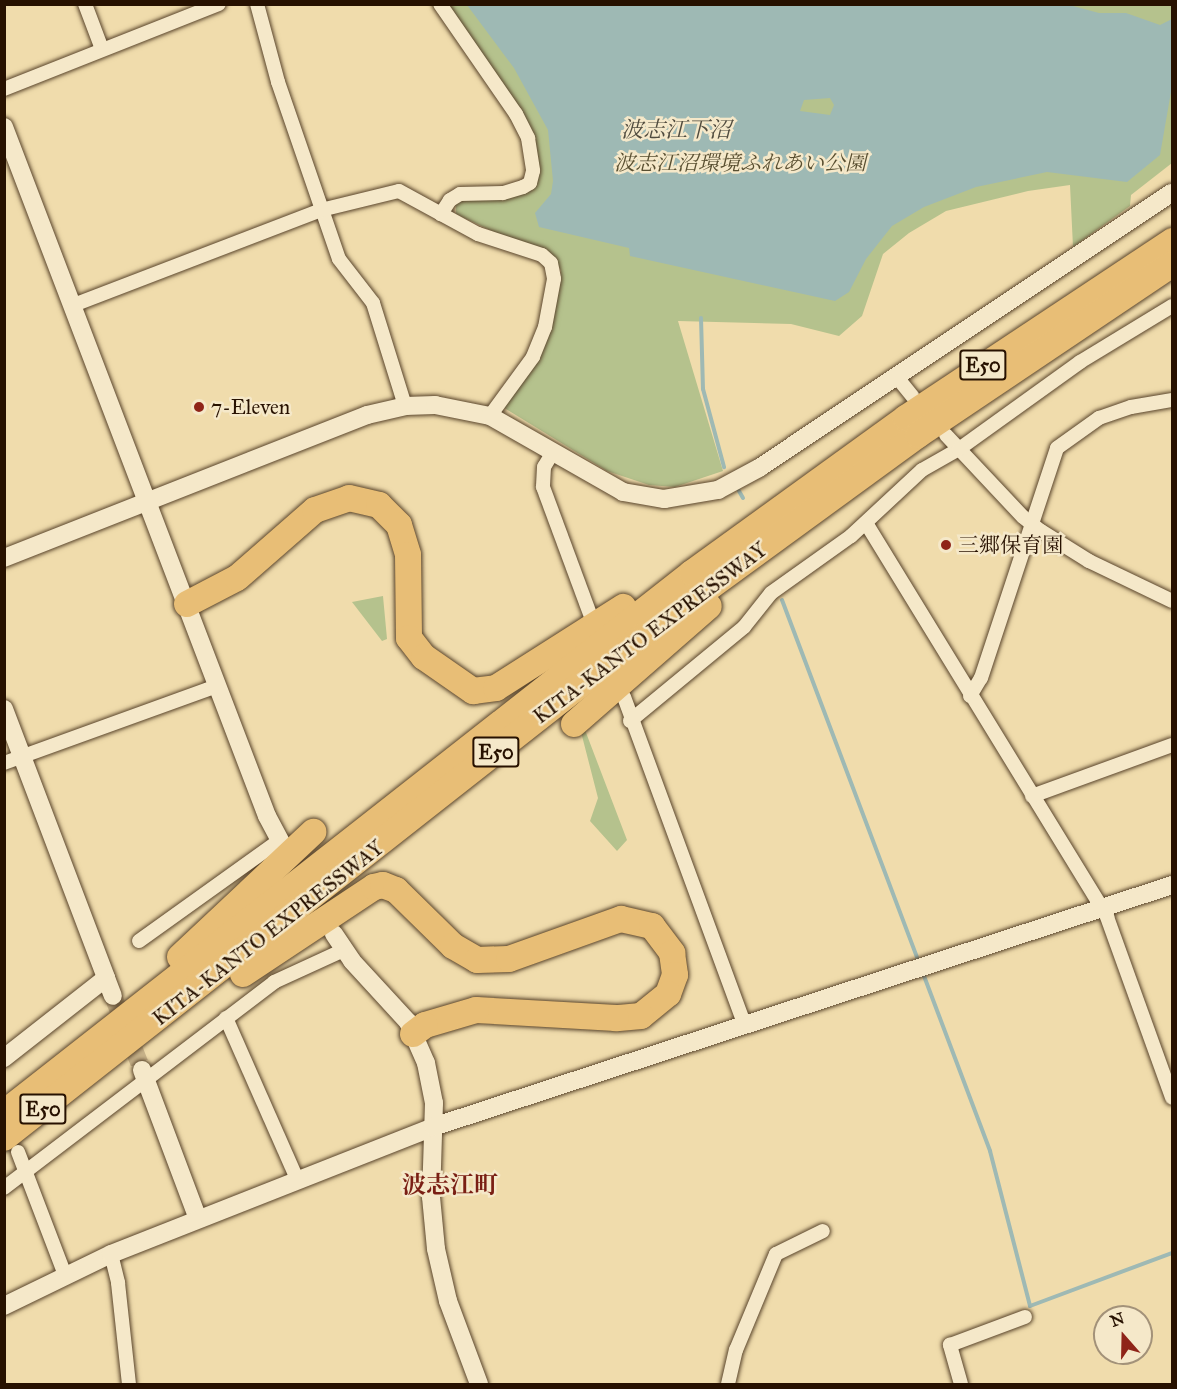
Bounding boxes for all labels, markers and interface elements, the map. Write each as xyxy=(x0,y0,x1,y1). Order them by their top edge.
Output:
water label: 波志江下沼 xyxy=(621,117,731,143)
park label: 波志江沼環境ふれあい公園 xyxy=(614,150,866,176)
road number: E50 xyxy=(959,348,1007,382)
place label: 7-Eleven xyxy=(211,394,290,420)
marker: 7-Eleven xyxy=(192,400,206,414)
place label: 三郷保育園 xyxy=(958,532,1063,558)
street label: KITA-KANTO EXPRESSWAY xyxy=(528,537,772,729)
marker: 三郷保育園 xyxy=(939,538,953,552)
road number: E50 xyxy=(472,735,520,769)
street label: KITA-KANTO EXPRESSWAY xyxy=(148,835,388,1031)
road number: E50 xyxy=(19,1092,67,1126)
district label: 波志江町 xyxy=(402,1172,498,1200)
north arrow xyxy=(1093,1305,1153,1365)
text: N xyxy=(1108,1308,1127,1331)

